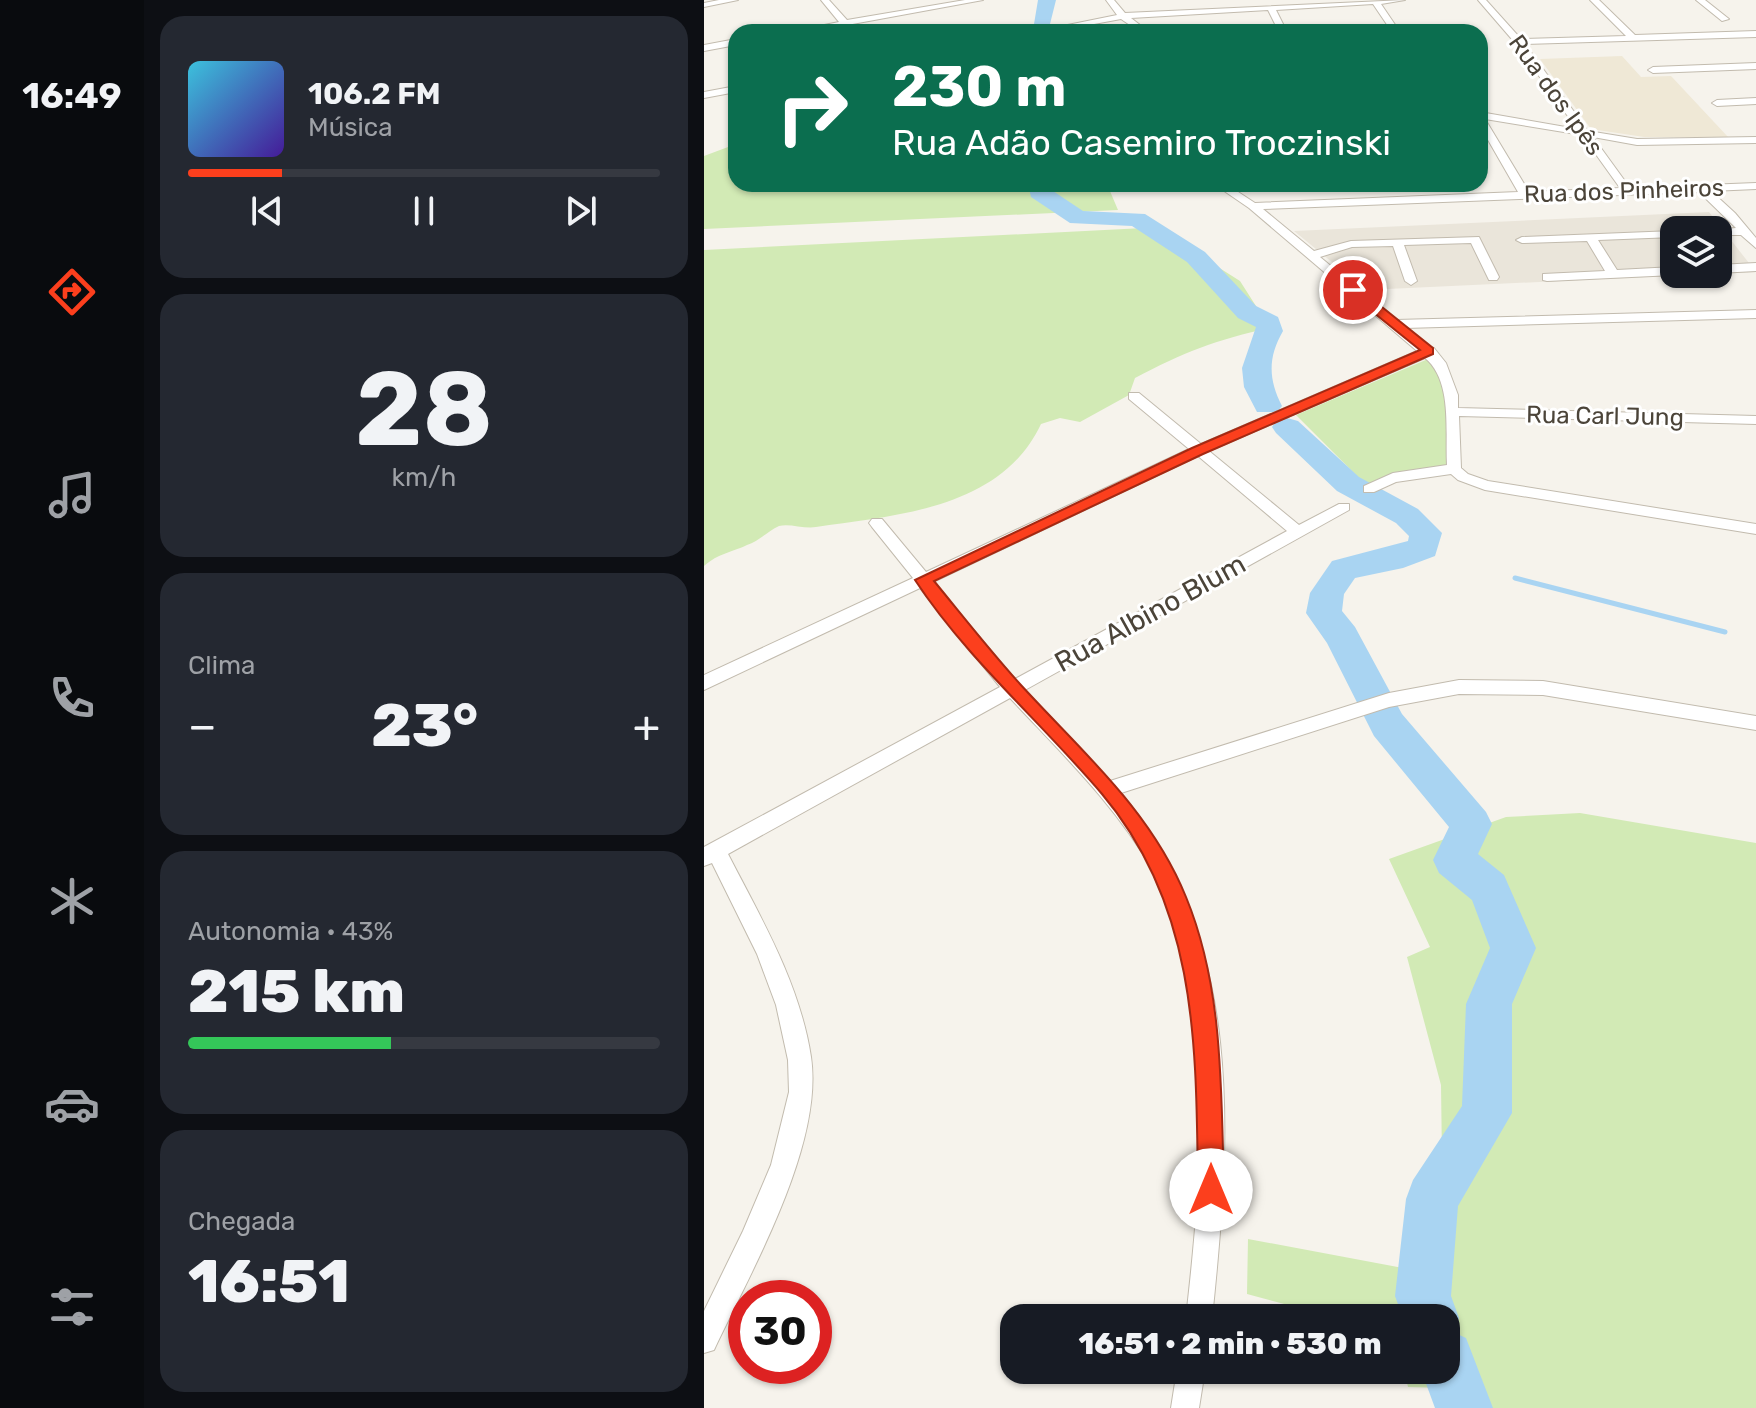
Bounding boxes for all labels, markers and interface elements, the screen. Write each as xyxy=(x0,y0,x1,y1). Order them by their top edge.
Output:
street label: Rua dos Ipês xyxy=(1503,29,1609,161)
text: 230 m xyxy=(892,54,1067,120)
icon: right xyxy=(760,56,864,160)
text: 16:49 xyxy=(22,74,122,117)
text: 106.2 FM xyxy=(308,76,441,112)
text: Música xyxy=(308,112,393,143)
text: Rua Adão Casemiro Troczinski xyxy=(892,121,1391,164)
street label: Rua dos Pinheiros xyxy=(1524,174,1724,208)
icon: previous xyxy=(245,189,289,233)
icon: pause xyxy=(402,189,446,233)
icon: next xyxy=(559,189,603,233)
map controls xyxy=(1660,216,1732,288)
button: layers xyxy=(1660,216,1732,288)
pin xyxy=(1319,256,1387,324)
icon: directions xyxy=(44,264,100,320)
icon: arrive xyxy=(1331,268,1375,312)
text: 28 xyxy=(355,348,493,471)
street label: Rua Carl Jung xyxy=(1526,401,1684,431)
text: km/h xyxy=(392,462,456,493)
icon: music xyxy=(44,467,100,523)
street label: Rua Albino Blum xyxy=(1049,547,1251,679)
text: Clima xyxy=(188,650,255,681)
icon: phone xyxy=(44,670,100,726)
text: 23° xyxy=(371,690,478,761)
text: − xyxy=(188,700,217,752)
text: + xyxy=(633,700,660,752)
icon: climate xyxy=(44,873,100,929)
text: Autonomia · 43% xyxy=(188,916,393,947)
text: 215 km xyxy=(188,956,405,1027)
icon: car xyxy=(44,1076,100,1132)
position arrow xyxy=(1169,1148,1253,1232)
text: Chegada xyxy=(188,1206,295,1237)
text: 16:51 xyxy=(188,1246,350,1317)
icon: filters xyxy=(44,1279,100,1335)
speed limit sign: 30 xyxy=(728,1280,832,1384)
text: 16:51 · 2 min · 530 m xyxy=(1078,1326,1382,1362)

